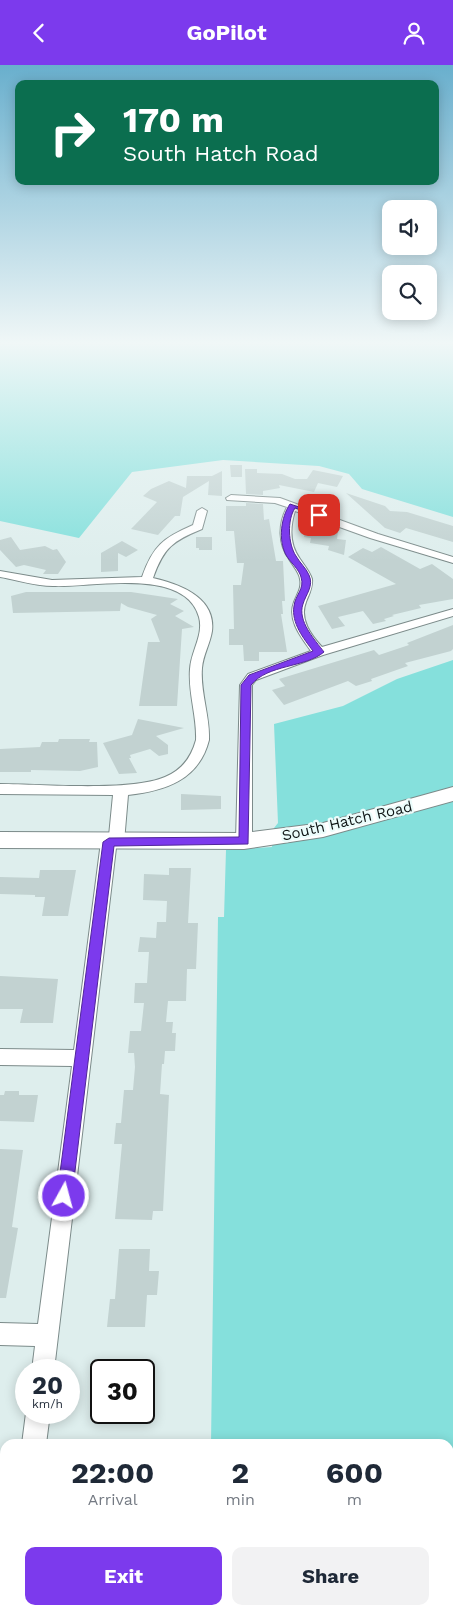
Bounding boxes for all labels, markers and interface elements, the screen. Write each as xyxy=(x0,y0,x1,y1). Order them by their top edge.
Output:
icon: back xyxy=(25,19,53,47)
icon: person xyxy=(400,19,428,47)
text: GoPilot xyxy=(186,20,267,45)
text: 170 m xyxy=(123,99,224,141)
icon: right xyxy=(40,100,105,165)
text: South Hatch Road xyxy=(123,141,319,166)
map controls xyxy=(382,200,437,320)
button: sound xyxy=(382,200,437,255)
button: search xyxy=(382,265,437,320)
pin xyxy=(298,494,340,536)
icon: arrive xyxy=(305,501,333,529)
street label: South Hatch Road xyxy=(280,797,414,845)
position arrow xyxy=(37,1169,89,1221)
speed limit sign: 30 xyxy=(90,1359,155,1424)
text: 20 xyxy=(32,1371,63,1400)
text: km/h xyxy=(32,1397,63,1411)
text: 22:00 xyxy=(71,1455,154,1490)
text: 2 xyxy=(231,1455,249,1490)
text: 600 xyxy=(326,1455,383,1490)
text: Arrival xyxy=(88,1490,138,1509)
text: min xyxy=(225,1490,255,1509)
text: m xyxy=(347,1490,362,1509)
button: Exit xyxy=(25,1547,222,1605)
button: Share xyxy=(232,1547,429,1605)

